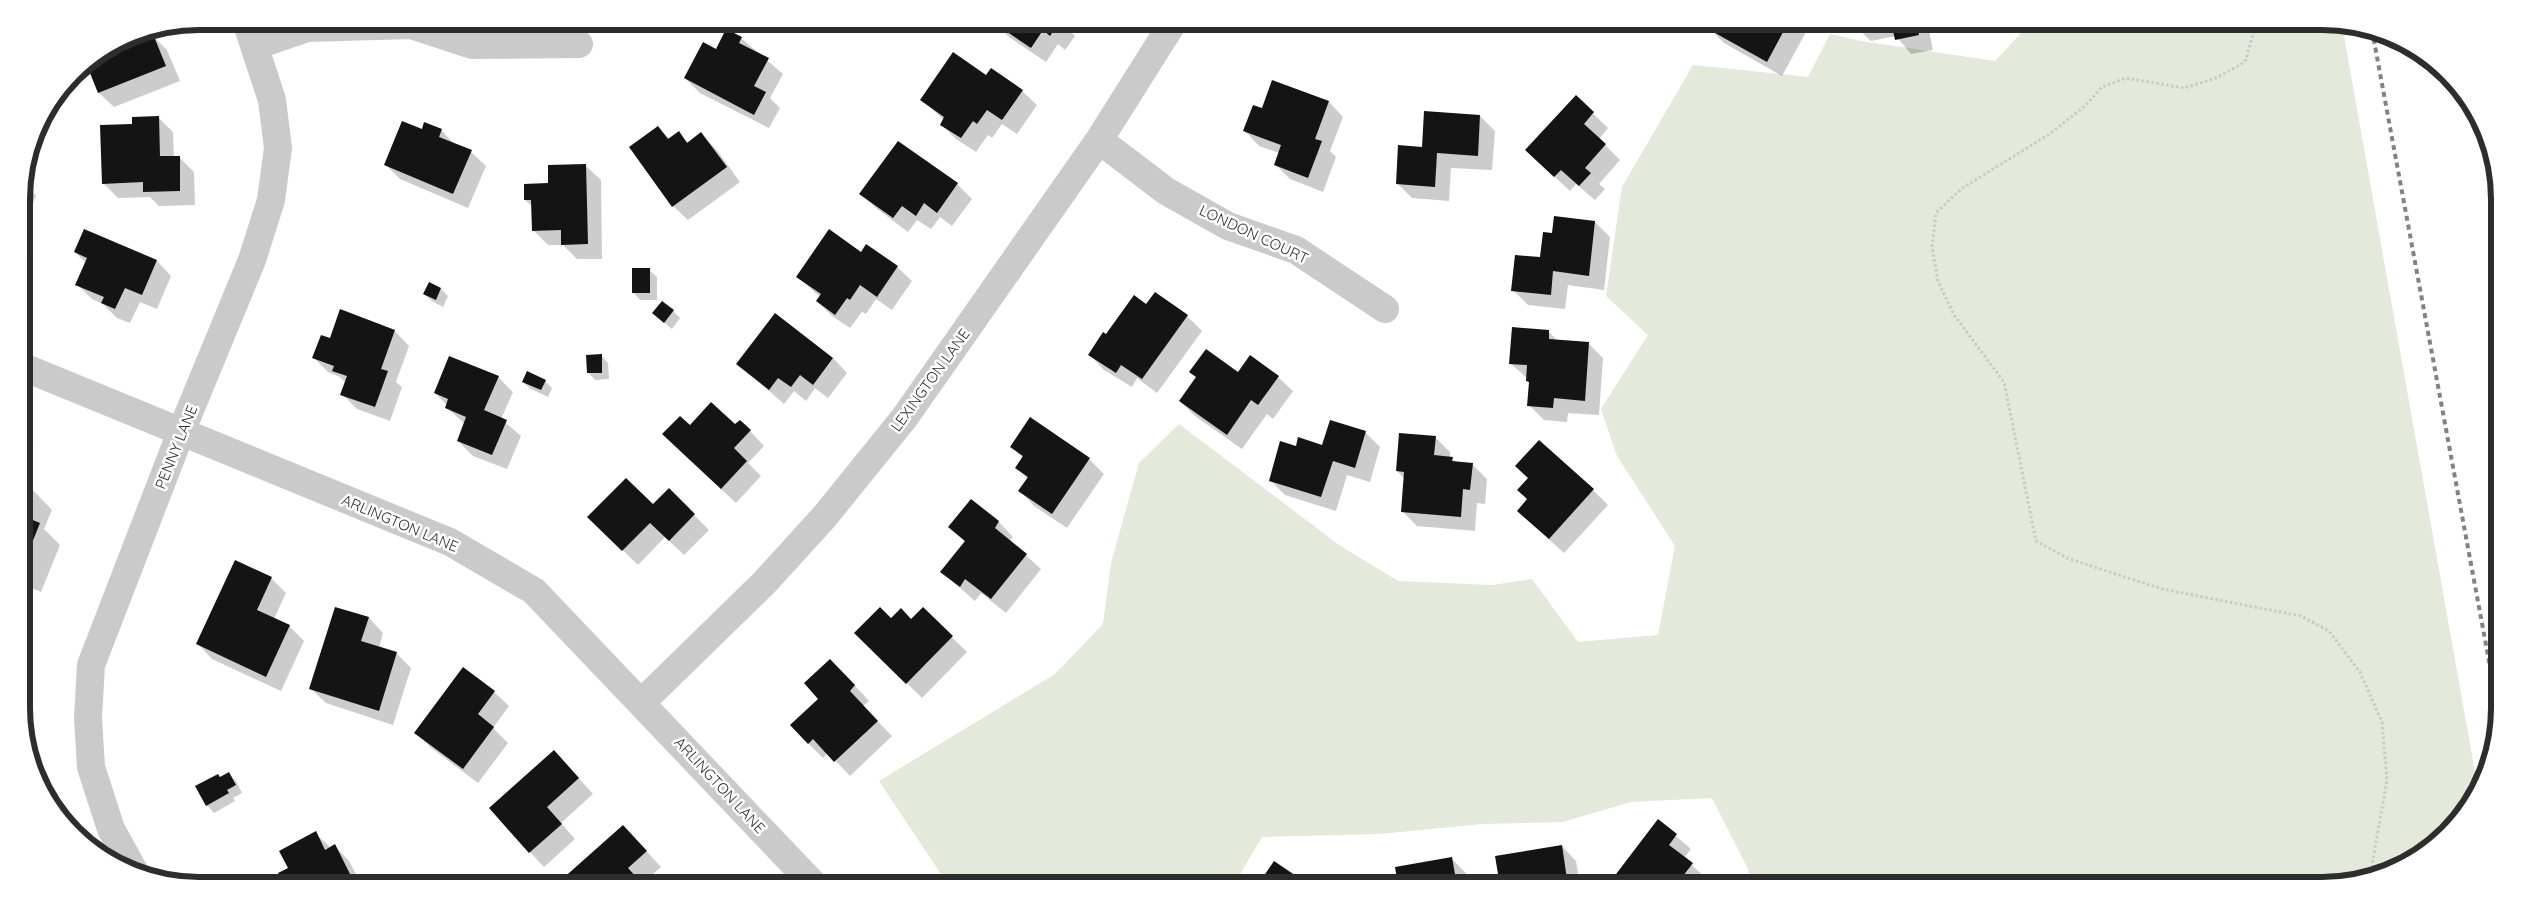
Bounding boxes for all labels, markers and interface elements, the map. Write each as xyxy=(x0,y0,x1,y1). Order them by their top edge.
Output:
street label: LONDON COURT xyxy=(1196,200,1312,268)
street label: LEXINGTON LANE xyxy=(886,325,974,435)
street label: PENNY LANE xyxy=(151,402,201,492)
street label: ARLINGTON LANE xyxy=(339,490,461,556)
street label: ARLINGTON LANE xyxy=(670,733,770,837)

